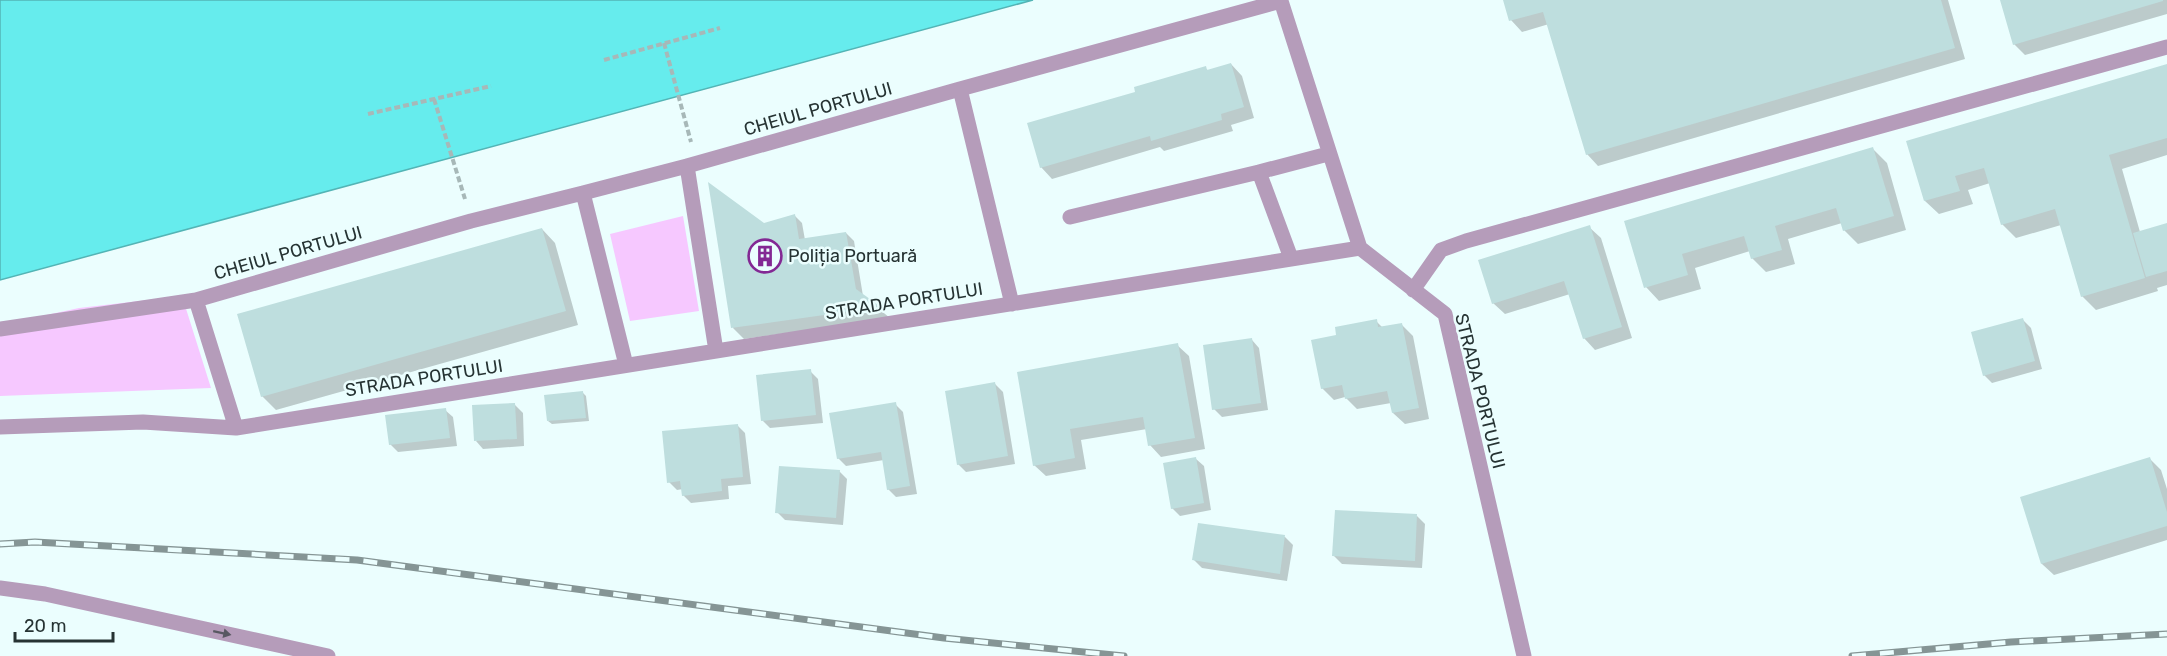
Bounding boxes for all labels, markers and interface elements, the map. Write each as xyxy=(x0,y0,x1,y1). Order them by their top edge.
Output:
street label: CHEIUL PORTULUI xyxy=(741,77,895,141)
street label: CHEIUL PORTULUI xyxy=(211,221,365,285)
building icon: Poliția Portuară xyxy=(747,238,783,274)
place label: Poliția Portuară xyxy=(788,245,917,267)
street label: STRADA PORTULUI xyxy=(824,278,984,324)
street label: STRADA PORTULUI xyxy=(1450,311,1510,471)
street label: STRADA PORTULUI xyxy=(344,355,504,401)
scale bar xyxy=(15,605,112,643)
text: 20 m xyxy=(24,615,66,637)
one-way arrow xyxy=(213,629,232,638)

